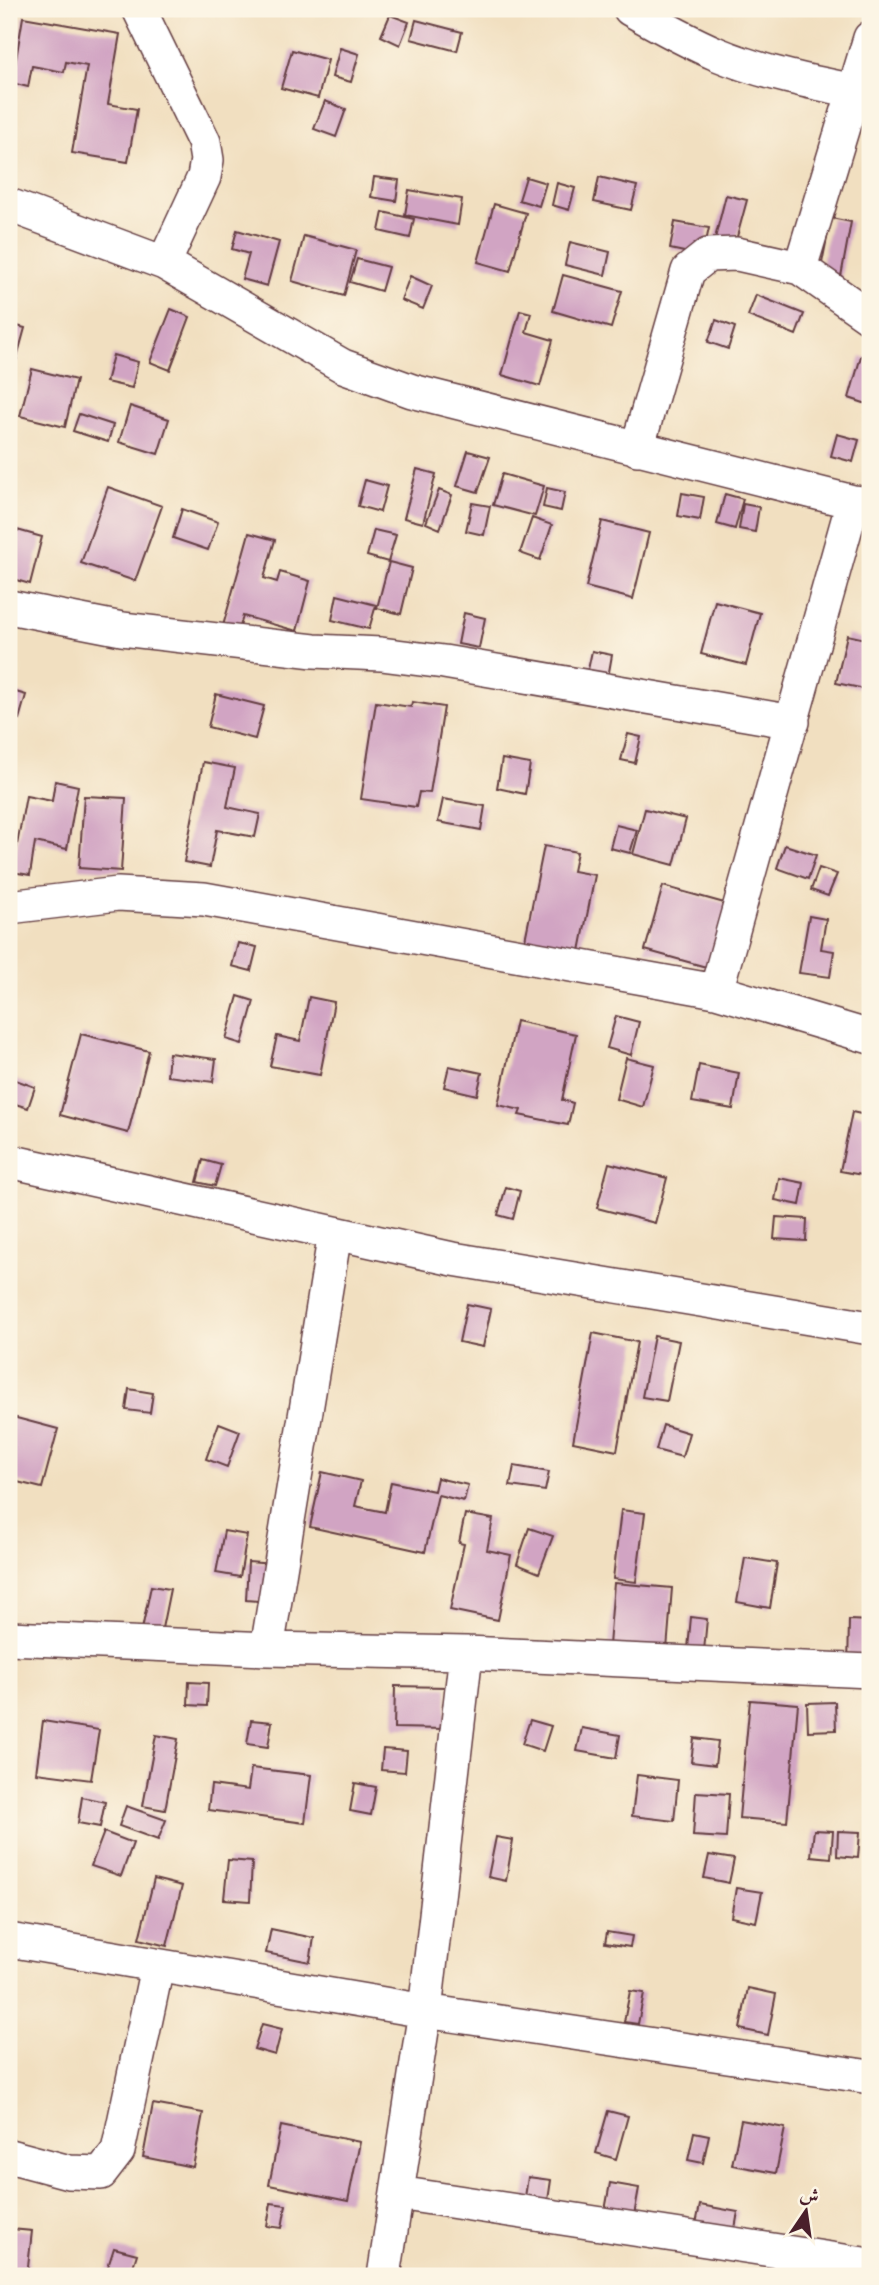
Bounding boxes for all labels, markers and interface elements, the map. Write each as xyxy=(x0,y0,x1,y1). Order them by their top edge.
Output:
north arrow xyxy=(770,2176,840,2246)
text: ش xyxy=(797,2181,822,2210)

